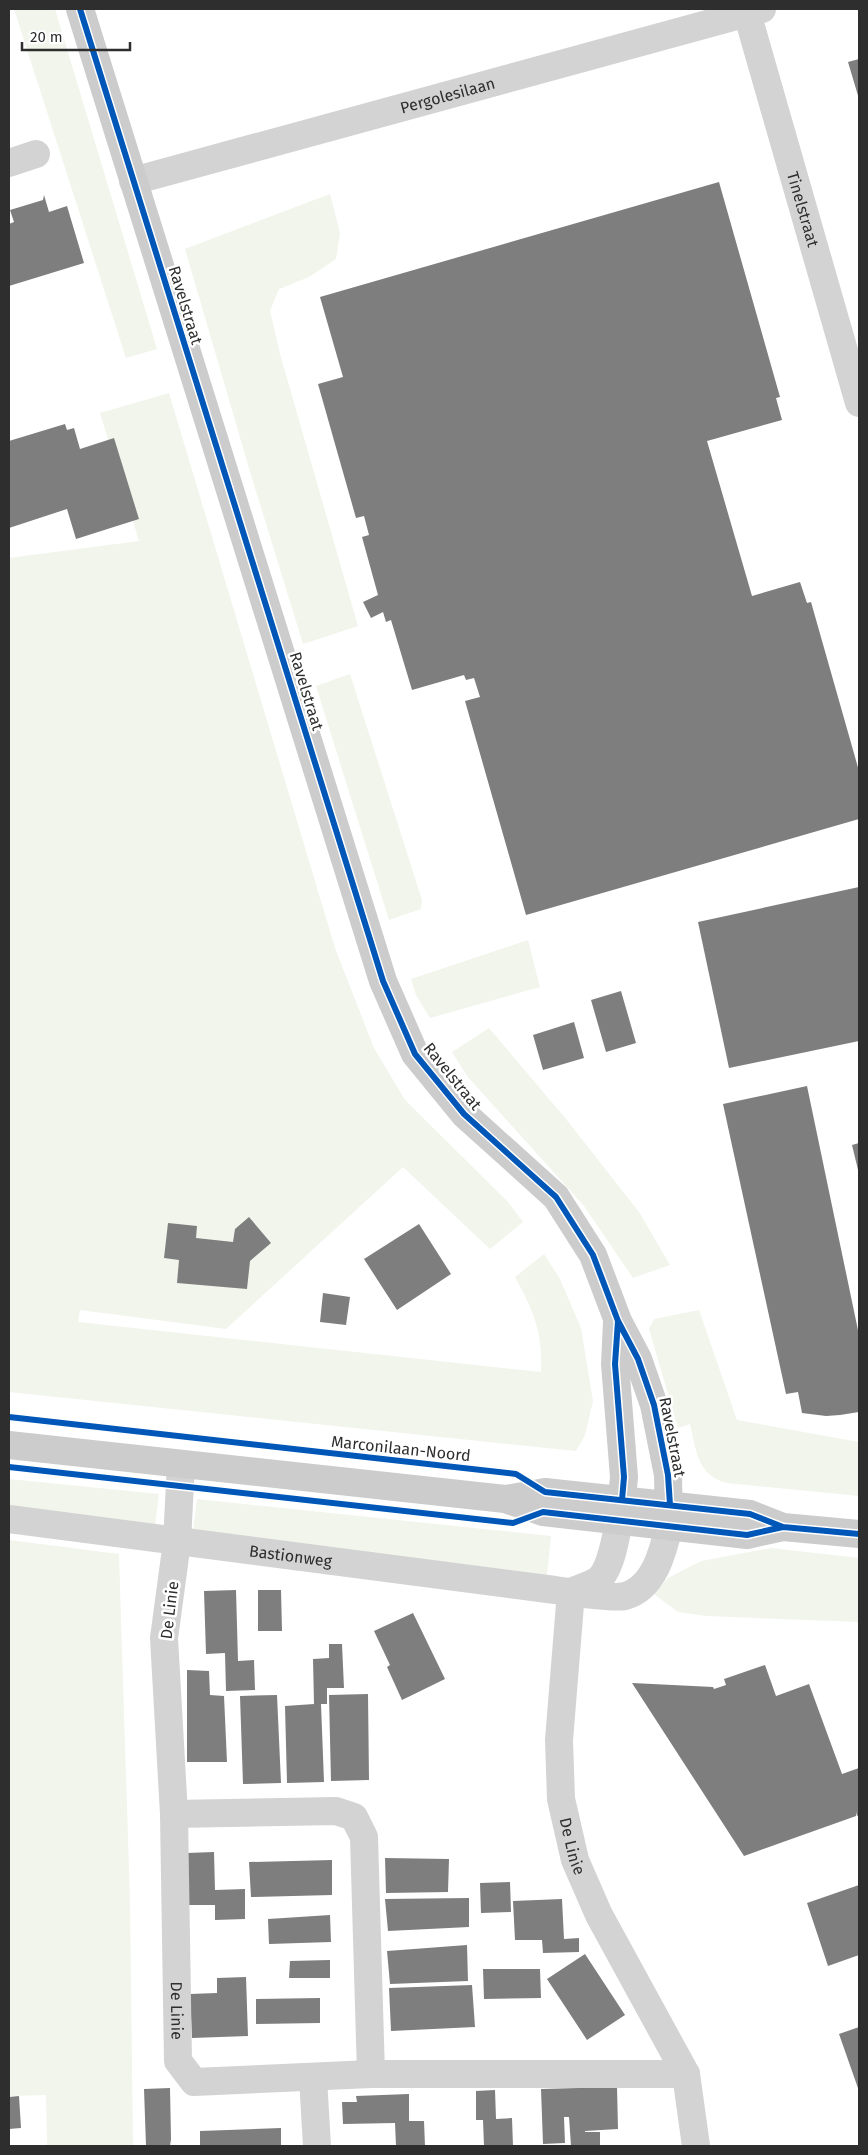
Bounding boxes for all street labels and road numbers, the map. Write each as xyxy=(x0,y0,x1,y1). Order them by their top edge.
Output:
street label: Pergolesilaan xyxy=(398,73,497,118)
street label: Tinelstraat xyxy=(783,169,823,249)
street label: Ravelstraat xyxy=(165,264,207,347)
street label: Ravelstraat xyxy=(286,650,328,733)
street label: Ravelstraat xyxy=(420,1039,486,1114)
street label: Ravelstraat xyxy=(655,1395,690,1479)
street label: Marconilaan-Noord xyxy=(330,1432,472,1465)
street label: Bastionweg xyxy=(248,1541,334,1571)
street label: De Linie xyxy=(157,1580,182,1640)
street label: De Linie xyxy=(556,1816,589,1878)
street label: De Linie xyxy=(167,1981,187,2040)

